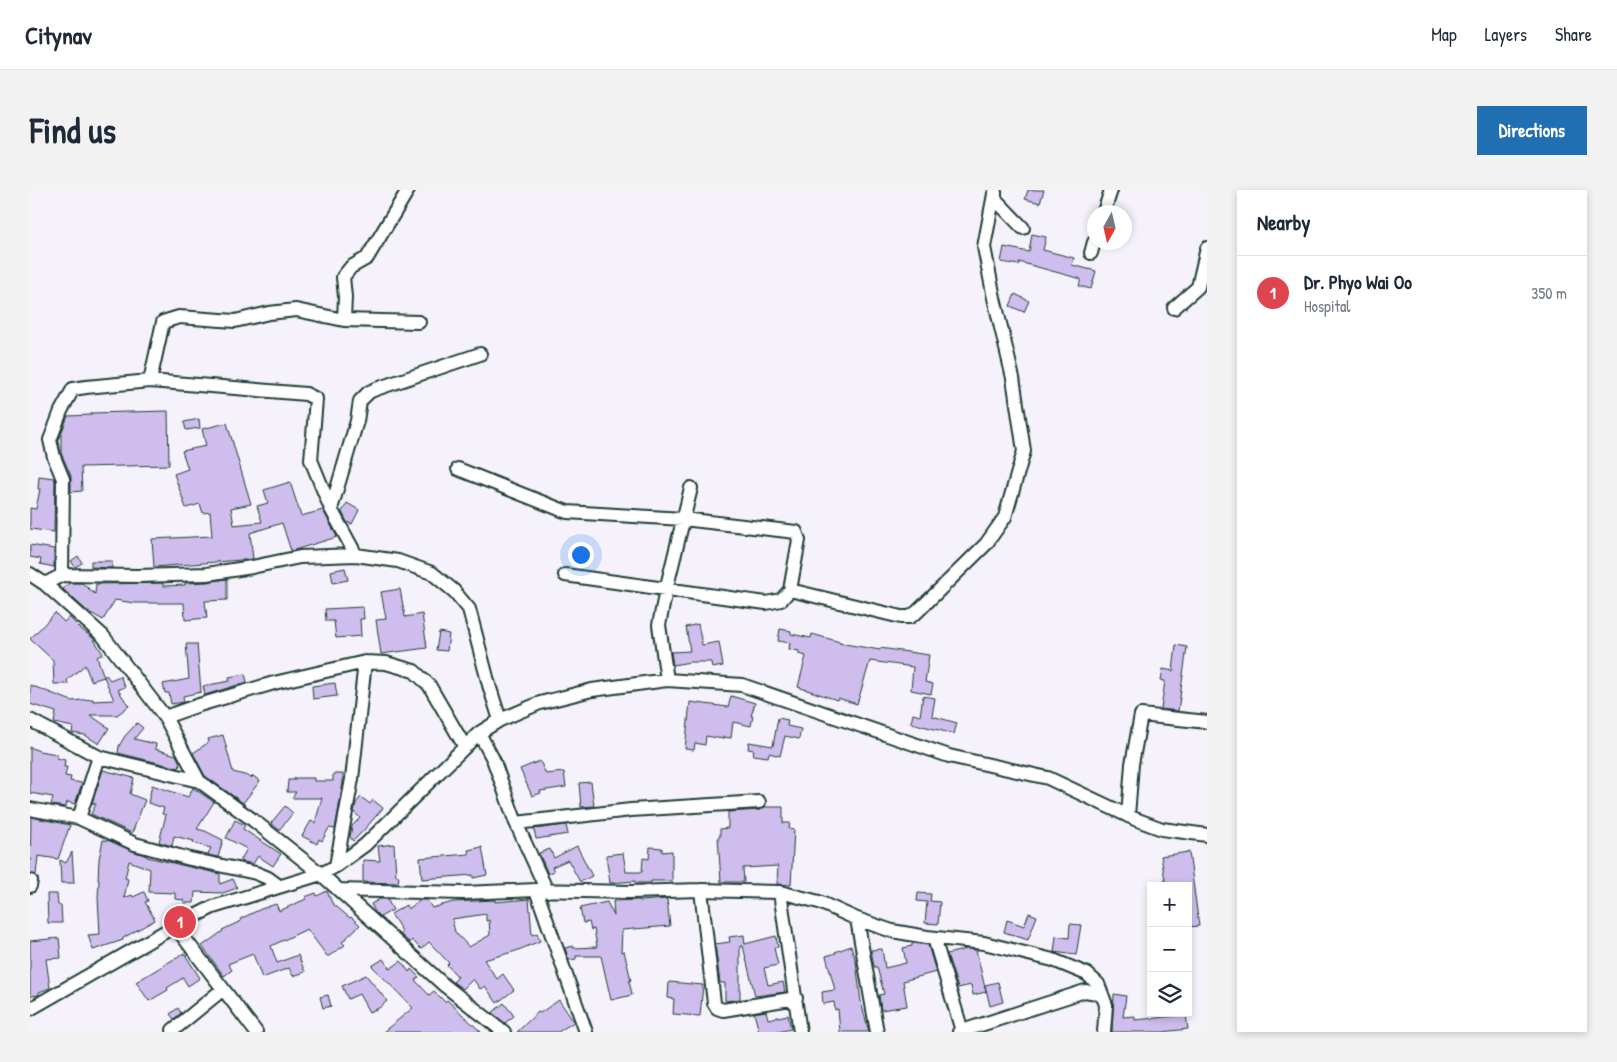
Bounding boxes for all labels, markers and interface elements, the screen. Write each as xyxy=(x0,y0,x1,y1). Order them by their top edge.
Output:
text: Citynav xyxy=(25,19,92,51)
text: Map xyxy=(1431,22,1457,47)
text: Layers xyxy=(1485,22,1527,47)
text: Share xyxy=(1555,22,1592,47)
button: Directions xyxy=(1477,106,1587,155)
text: Find us xyxy=(30,107,116,154)
north arrow xyxy=(1087,205,1132,250)
text: Nearby xyxy=(1257,208,1310,237)
text: Dr. Phyo Wai Oo xyxy=(1304,269,1412,295)
text: 1 xyxy=(1270,282,1276,304)
text: 350 m xyxy=(1531,282,1567,304)
text: Hospital xyxy=(1304,295,1351,317)
your location xyxy=(568,542,594,568)
map controls xyxy=(1147,882,1192,1017)
button: + xyxy=(1147,882,1192,927)
pin: 1 xyxy=(164,903,196,941)
button: − xyxy=(1147,927,1192,972)
button: layers xyxy=(1147,972,1192,1017)

